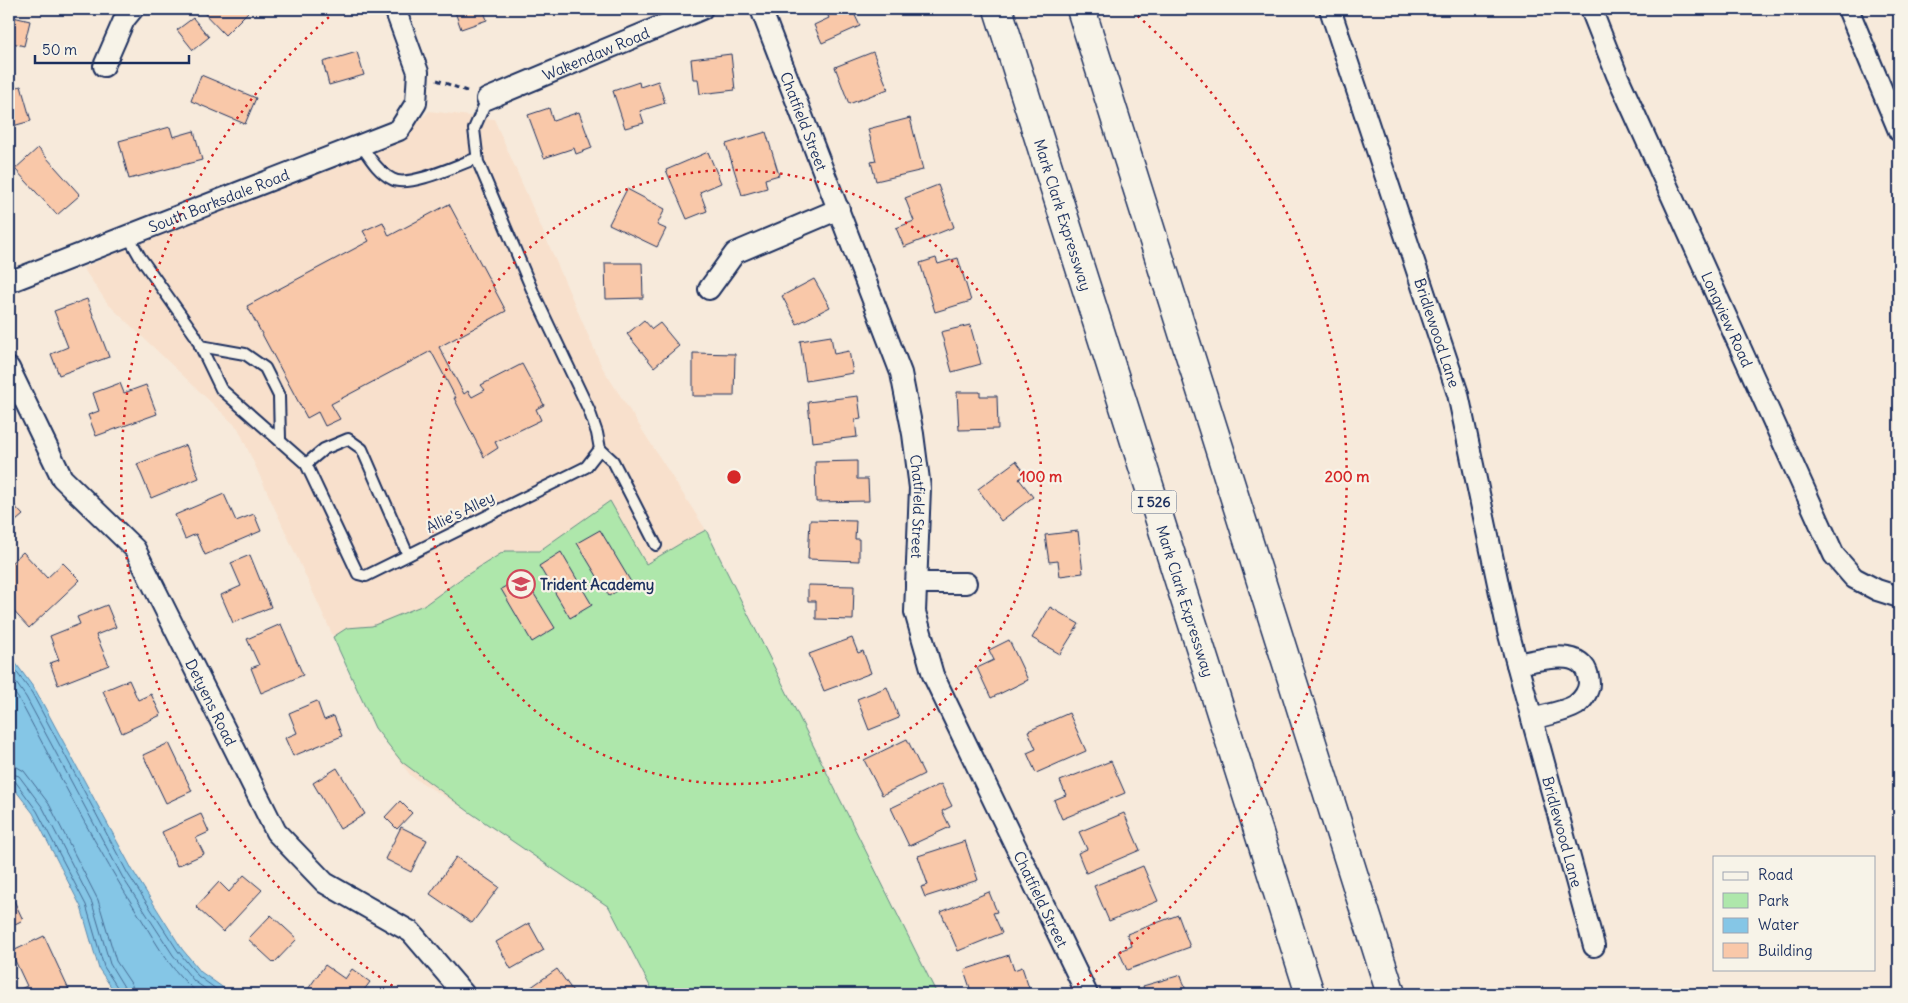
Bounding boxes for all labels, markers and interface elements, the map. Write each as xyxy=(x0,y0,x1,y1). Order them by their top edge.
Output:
street label: Wakendaw Road xyxy=(540,23,652,84)
scale bar xyxy=(35,32,189,64)
text: 50 m xyxy=(42,40,77,59)
street label: Chatfield Street xyxy=(776,69,832,173)
street label: Mark Clark Expressway xyxy=(1030,137,1096,293)
street label: South Barksdale Road xyxy=(146,164,292,236)
street label: Longview Road xyxy=(1698,269,1757,370)
street label: Bridlewood Lane xyxy=(1411,275,1465,390)
street label: Chatfield Street xyxy=(906,453,930,559)
text: 100 m xyxy=(1020,467,1062,486)
text: 200 m xyxy=(1325,467,1369,486)
centre of rings xyxy=(725,468,743,486)
street label: Allie's Alley xyxy=(423,487,497,537)
road number: I 526 xyxy=(1132,491,1176,514)
street label: Mark Clark Expressway xyxy=(1153,523,1218,679)
school or university icon: Trident Academy xyxy=(506,569,536,599)
place label: Trident Academy xyxy=(540,575,654,595)
street label: Detyens Road xyxy=(182,655,241,749)
street label: Bridlewood Lane xyxy=(1539,774,1587,889)
street label: Chatfield Street xyxy=(1010,848,1072,950)
legend xyxy=(1713,856,1876,970)
text: Road xyxy=(1758,865,1793,884)
text: Park xyxy=(1758,891,1789,910)
text: Water xyxy=(1758,915,1799,934)
text: Building xyxy=(1758,941,1813,960)

